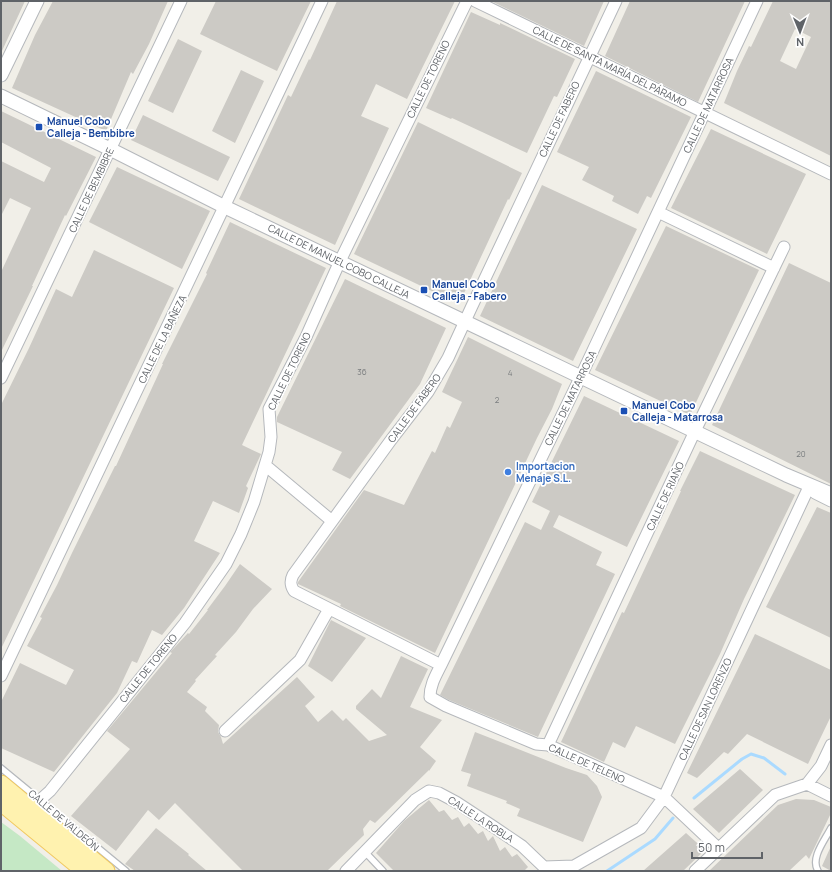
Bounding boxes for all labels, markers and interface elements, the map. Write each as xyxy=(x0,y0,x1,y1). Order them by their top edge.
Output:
north arrow xyxy=(780,12,820,52)
street label: CALLE DE SANTA MARÍA DEL PÁRAMO xyxy=(531,22,689,110)
text: N xyxy=(796,35,804,50)
street label: CALLE DE TORENO xyxy=(403,38,453,120)
street label: CALLE DE MATARROSA xyxy=(680,54,737,155)
street label: CALLE DE FABERO xyxy=(535,79,583,159)
place label: Manuel Cobo Calleja - Bembibre xyxy=(47,114,135,140)
marker: Manuel Cobo Calleja - Bembibre xyxy=(34,122,44,132)
street label: CALLE DE BEMBIBRE xyxy=(65,145,117,235)
street label: CALLE DE MANUEL COBO CALLEJA xyxy=(266,220,413,302)
place label: Manuel Cobo Calleja - Fabero xyxy=(432,277,507,303)
marker: Manuel Cobo Calleja - Fabero xyxy=(419,285,429,295)
street label: CALLE DE LA BAÑEZA xyxy=(135,292,190,385)
street label: CALLE DE TORENO xyxy=(264,330,314,412)
street label: CALLE DE MATARROSA xyxy=(541,348,599,448)
house number: 36 xyxy=(357,366,367,377)
house number: 4 xyxy=(508,367,513,378)
street label: CALLE DE FABERO xyxy=(384,371,444,445)
house number: 2 xyxy=(495,394,500,405)
place label: Manuel Cobo Calleja - Matarrosa xyxy=(632,398,723,424)
marker: Manuel Cobo Calleja - Matarrosa xyxy=(619,406,629,416)
house number: 20 xyxy=(796,448,806,459)
place label: Importacion Menaje S.L. xyxy=(516,459,575,485)
street label: CALLE DE RIAÑO xyxy=(643,459,687,533)
marker: Importacion Menaje S.L. xyxy=(503,467,513,477)
street label: CALLE DE TORENO xyxy=(116,631,180,705)
street label: CALLE DE SAN LORENZO xyxy=(675,656,735,762)
street label: CALLE DE TELENO xyxy=(547,740,627,786)
street label: CALLE DE VALDEÓN xyxy=(26,786,103,854)
street label: CALLE LA ROBLA xyxy=(445,792,517,846)
scale bar xyxy=(692,834,762,860)
text: 50 m xyxy=(698,839,725,856)

